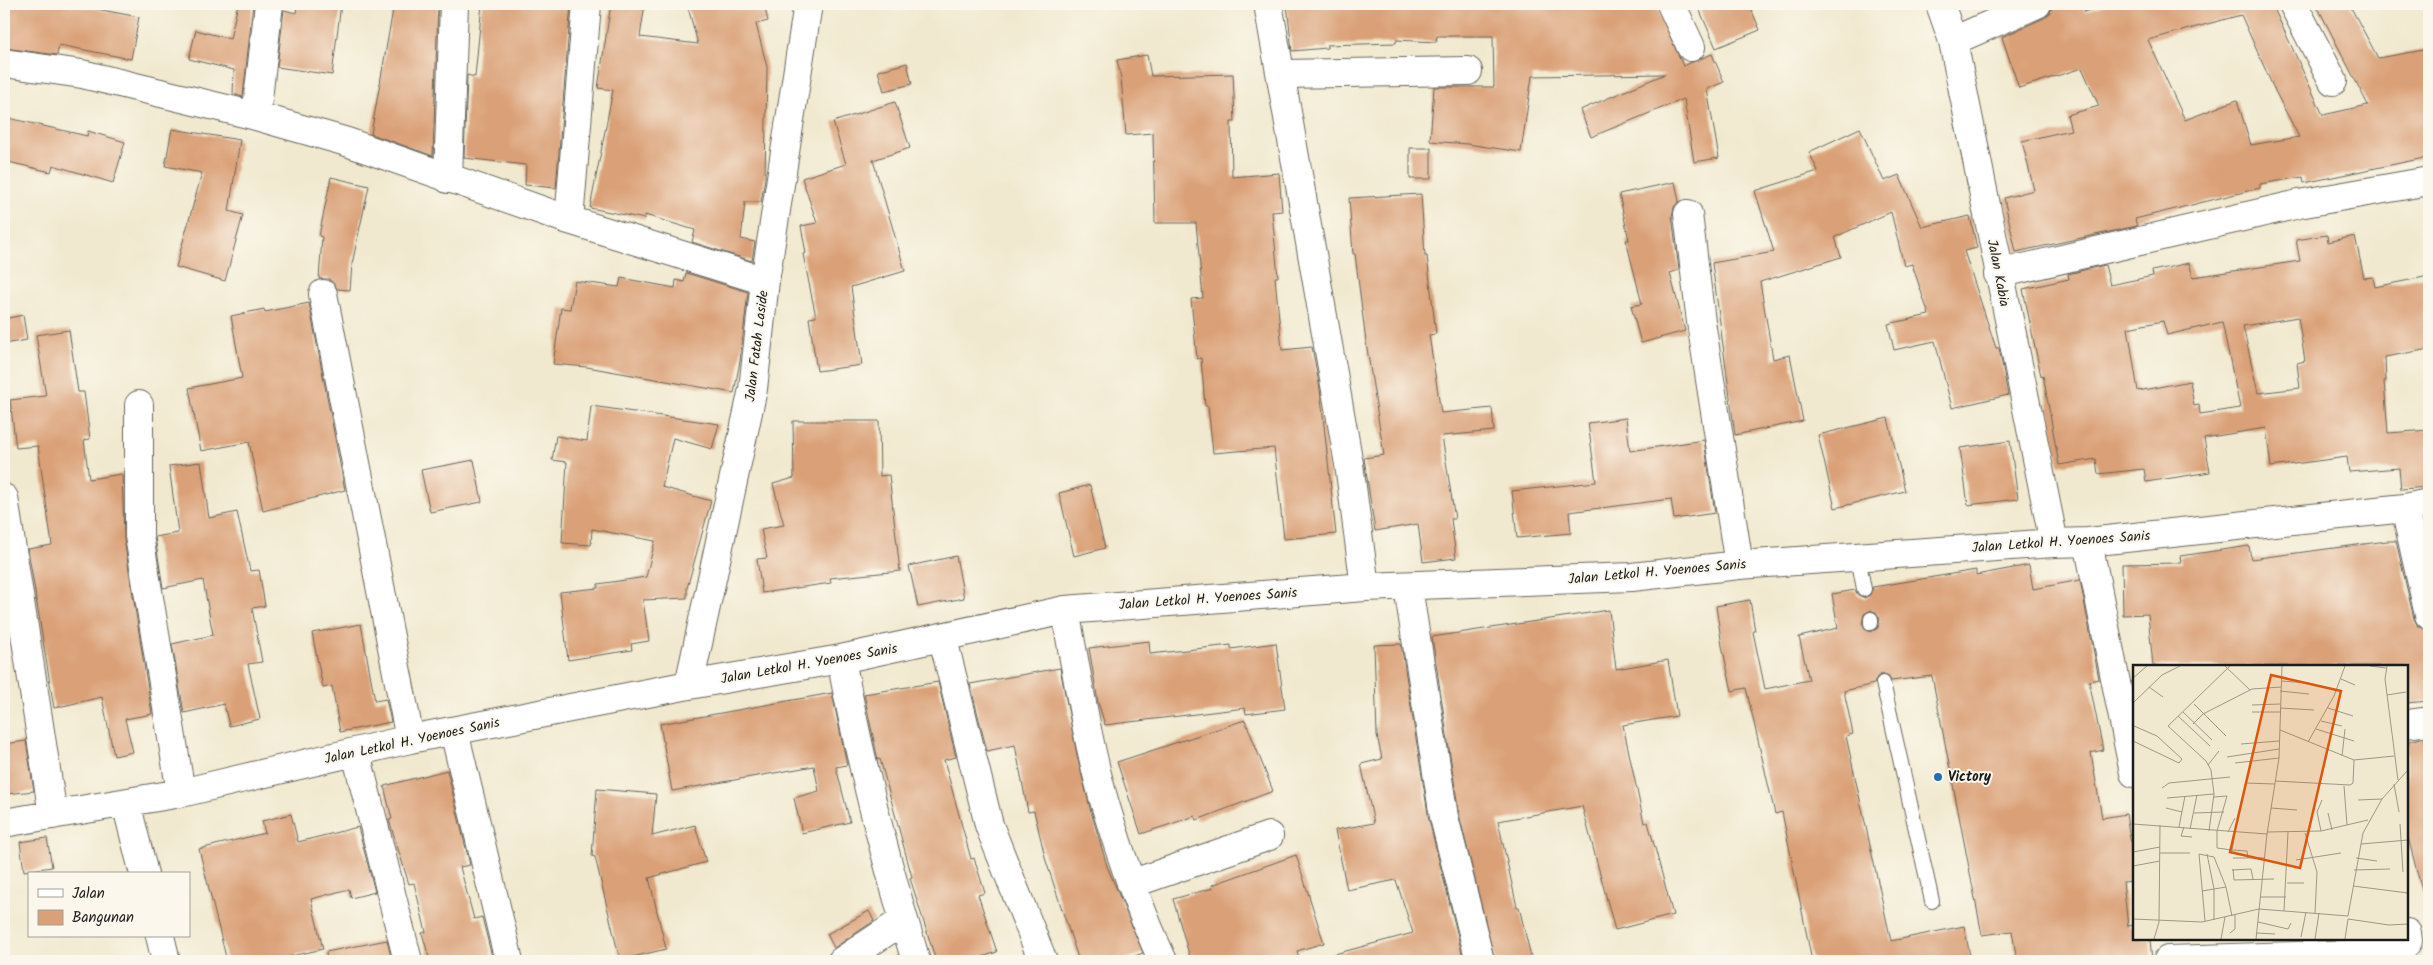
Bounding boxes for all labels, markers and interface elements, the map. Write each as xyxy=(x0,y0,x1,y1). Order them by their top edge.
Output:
street label: Jalan Kabia xyxy=(1981,237,2015,309)
street label: Jalan Fatah Laside xyxy=(739,288,775,403)
street label: Jalan Letkol H. Yoenoes Sanis xyxy=(1971,525,2151,559)
street label: Jalan Letkol H. Yoenoes Sanis xyxy=(1567,553,1747,591)
street label: Jalan Letkol H. Yoenoes Sanis xyxy=(1118,582,1298,616)
street label: Jalan Letkol H. Yoenoes Sanis xyxy=(719,638,899,690)
inset map xyxy=(2133,665,2408,940)
street label: Jalan Letkol H. Yoenoes Sanis xyxy=(322,712,502,770)
place label: Victory xyxy=(1948,766,1992,788)
marker: Victory xyxy=(1932,771,1944,783)
legend xyxy=(28,872,190,938)
text: Jalan xyxy=(72,882,105,906)
text: Bangunan xyxy=(72,906,134,930)

